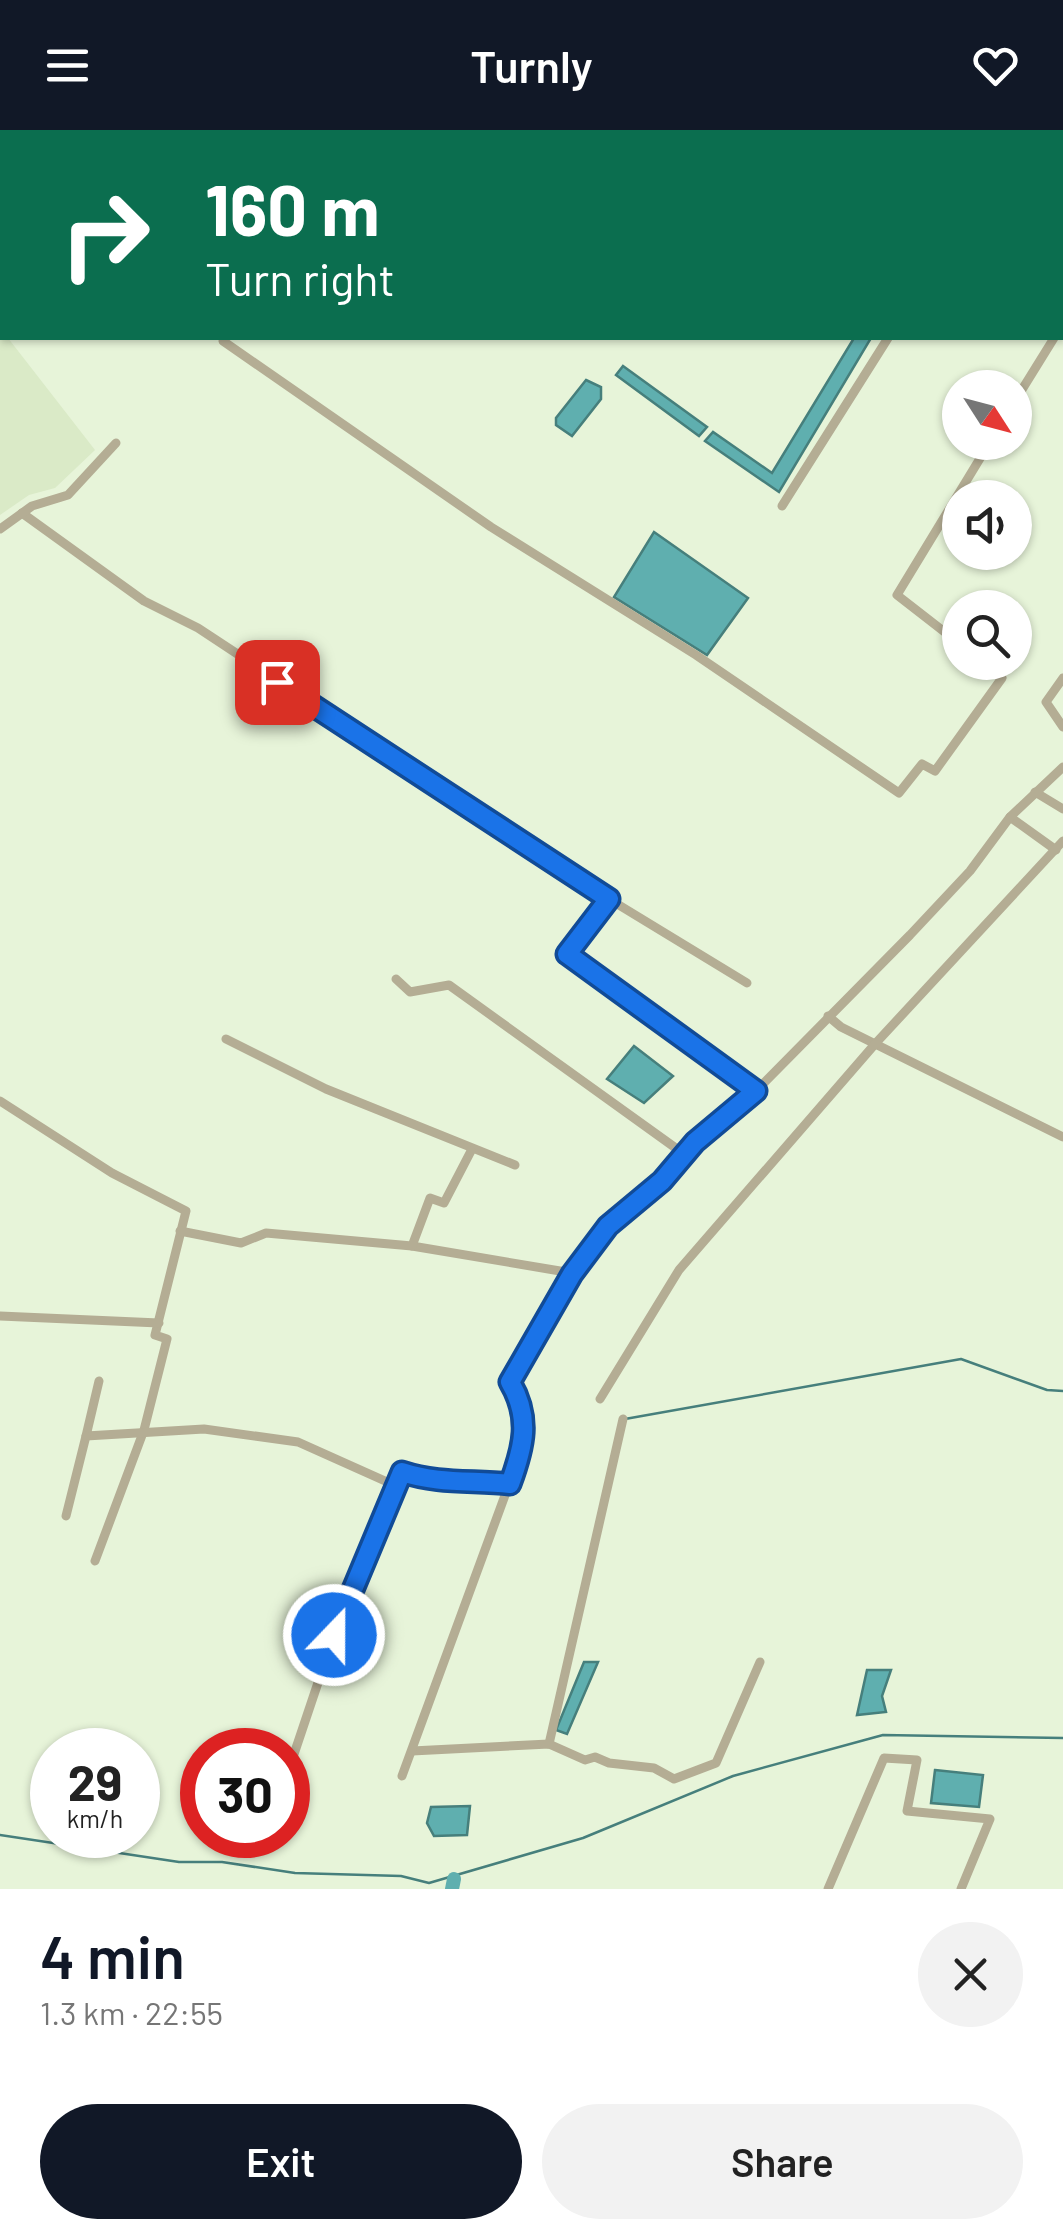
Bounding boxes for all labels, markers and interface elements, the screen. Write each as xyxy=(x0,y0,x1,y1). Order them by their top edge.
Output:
icon: menu xyxy=(40,38,95,93)
text: Turnly xyxy=(470,38,593,92)
icon: heart xyxy=(968,38,1023,93)
text: 160 m xyxy=(205,166,380,250)
icon: right xyxy=(40,170,170,300)
text: Turn right xyxy=(205,251,395,305)
north arrow xyxy=(942,370,1032,460)
map controls xyxy=(942,370,1032,680)
button: sound xyxy=(942,480,1032,570)
button: search xyxy=(942,590,1032,680)
pin xyxy=(235,640,320,725)
icon: arrive xyxy=(250,655,305,710)
position arrow xyxy=(282,1583,386,1687)
speed limit sign: 30 xyxy=(180,1728,310,1858)
text: 29 xyxy=(68,1751,122,1811)
text: km/h xyxy=(67,1803,123,1833)
text: 4 min xyxy=(40,1919,185,1991)
button: close xyxy=(918,1922,1023,2027)
text: 1.3 km · 22:55 xyxy=(40,1993,223,2031)
button: Exit xyxy=(40,2104,522,2219)
button: Share xyxy=(542,2104,1023,2219)

